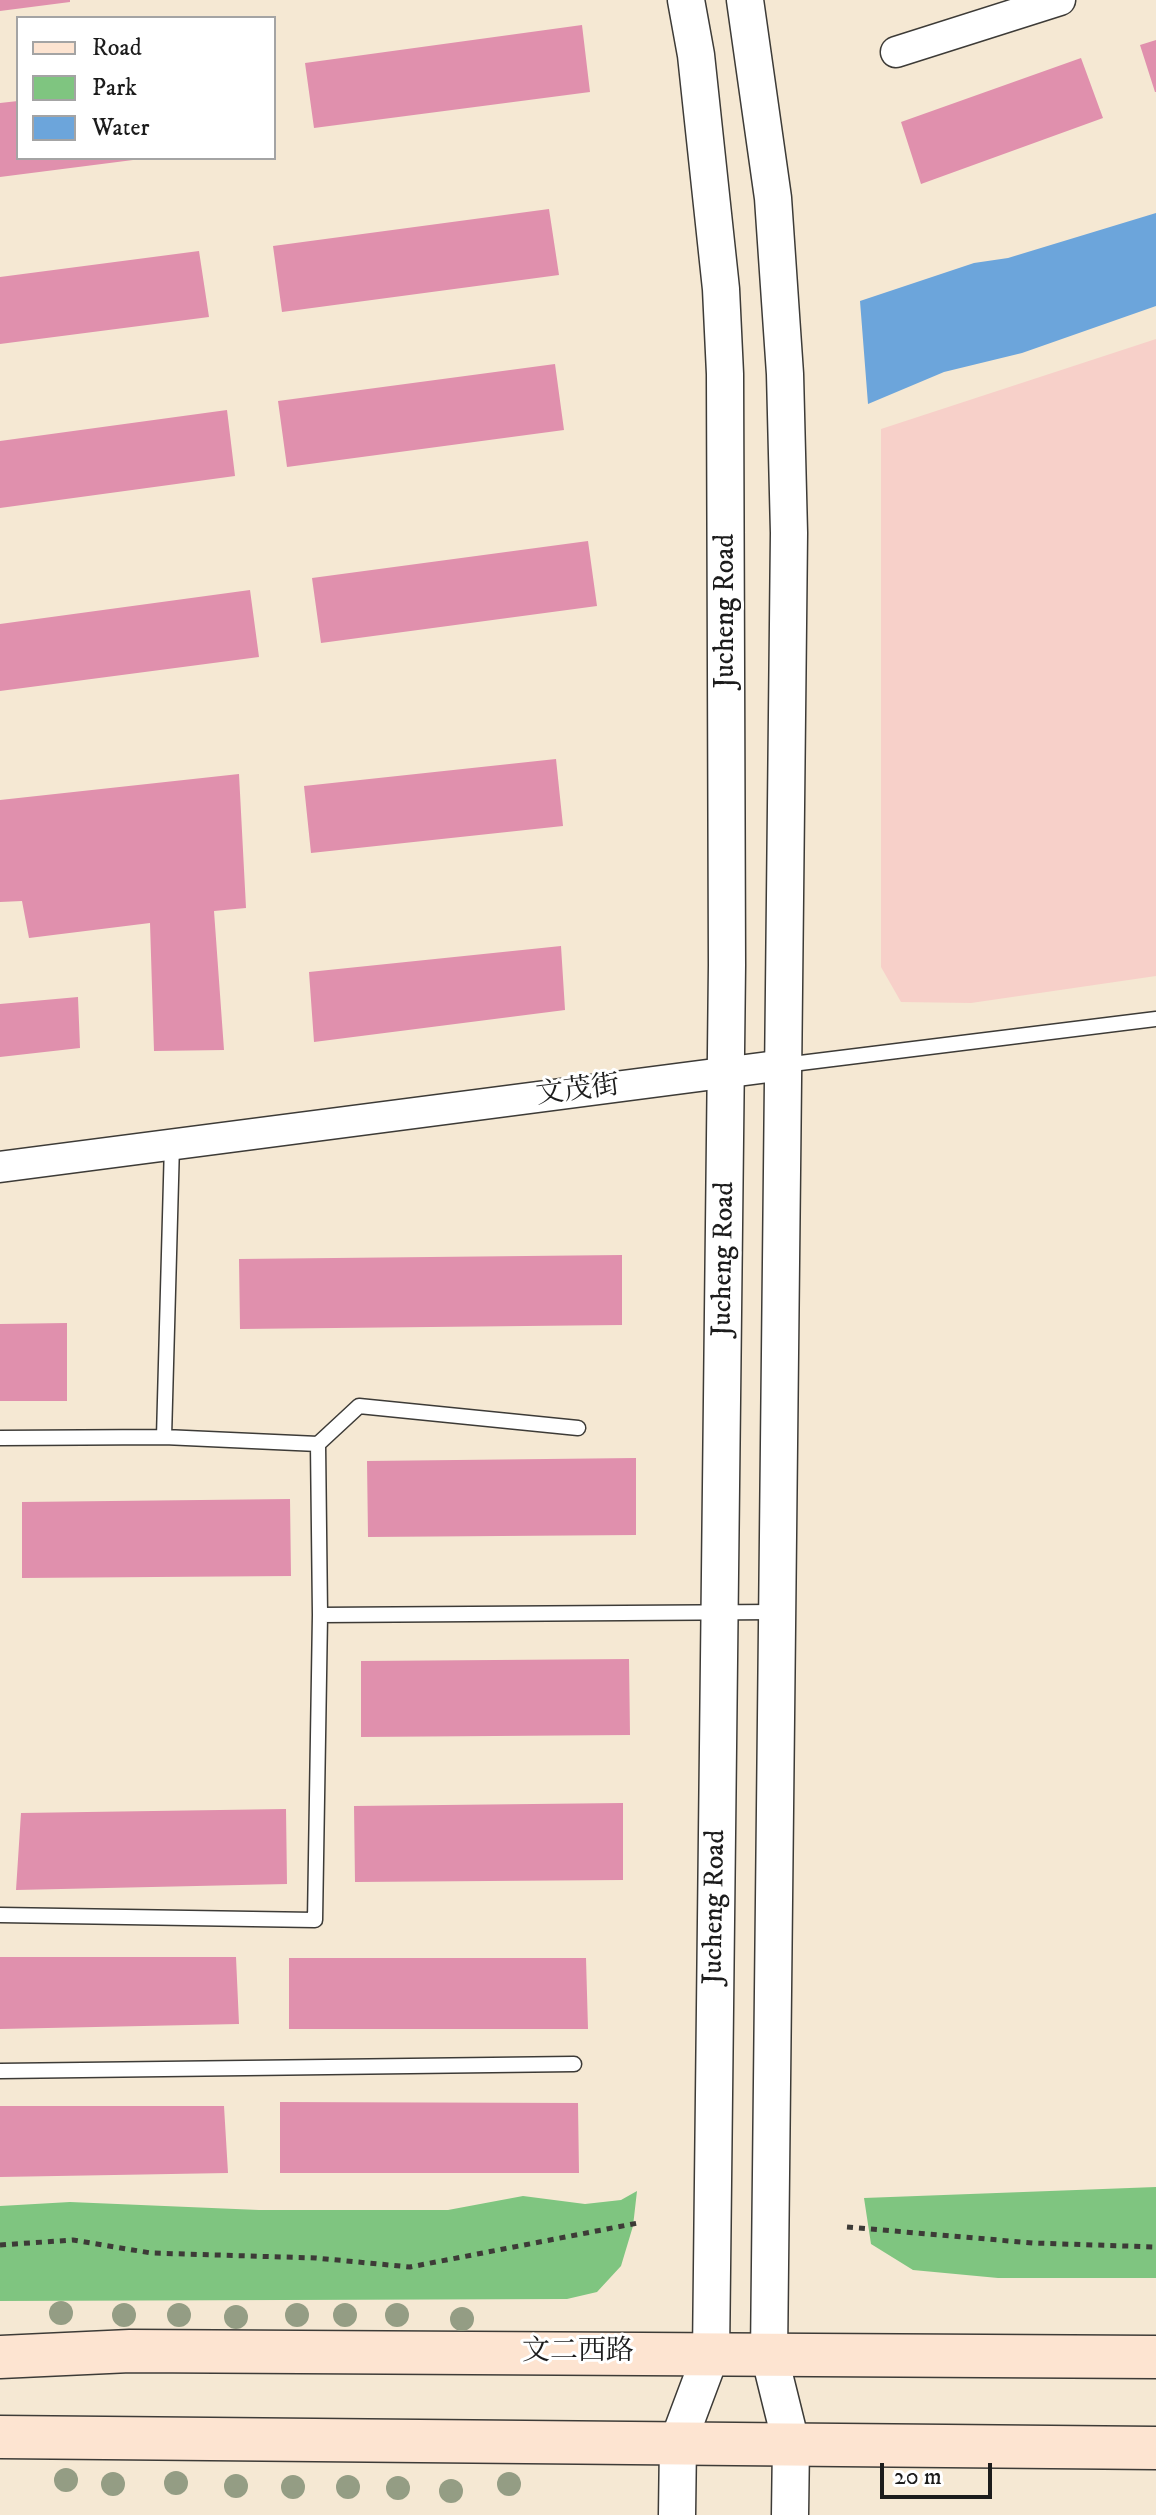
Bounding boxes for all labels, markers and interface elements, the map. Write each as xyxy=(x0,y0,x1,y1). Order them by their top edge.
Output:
legend xyxy=(16,16,276,160)
text: Road xyxy=(92,33,142,63)
text: Park xyxy=(92,73,137,103)
text: Water xyxy=(92,113,149,143)
street label: Jucheng Road xyxy=(710,534,744,688)
street label: 文茂街 xyxy=(534,1070,622,1114)
street label: Jucheng Road xyxy=(707,1181,743,1337)
street label: Jucheng Road xyxy=(698,1829,734,1985)
street label: 文二西路 xyxy=(522,2336,634,2370)
scale bar xyxy=(884,2447,996,2497)
text: 20 m xyxy=(894,2462,942,2492)

